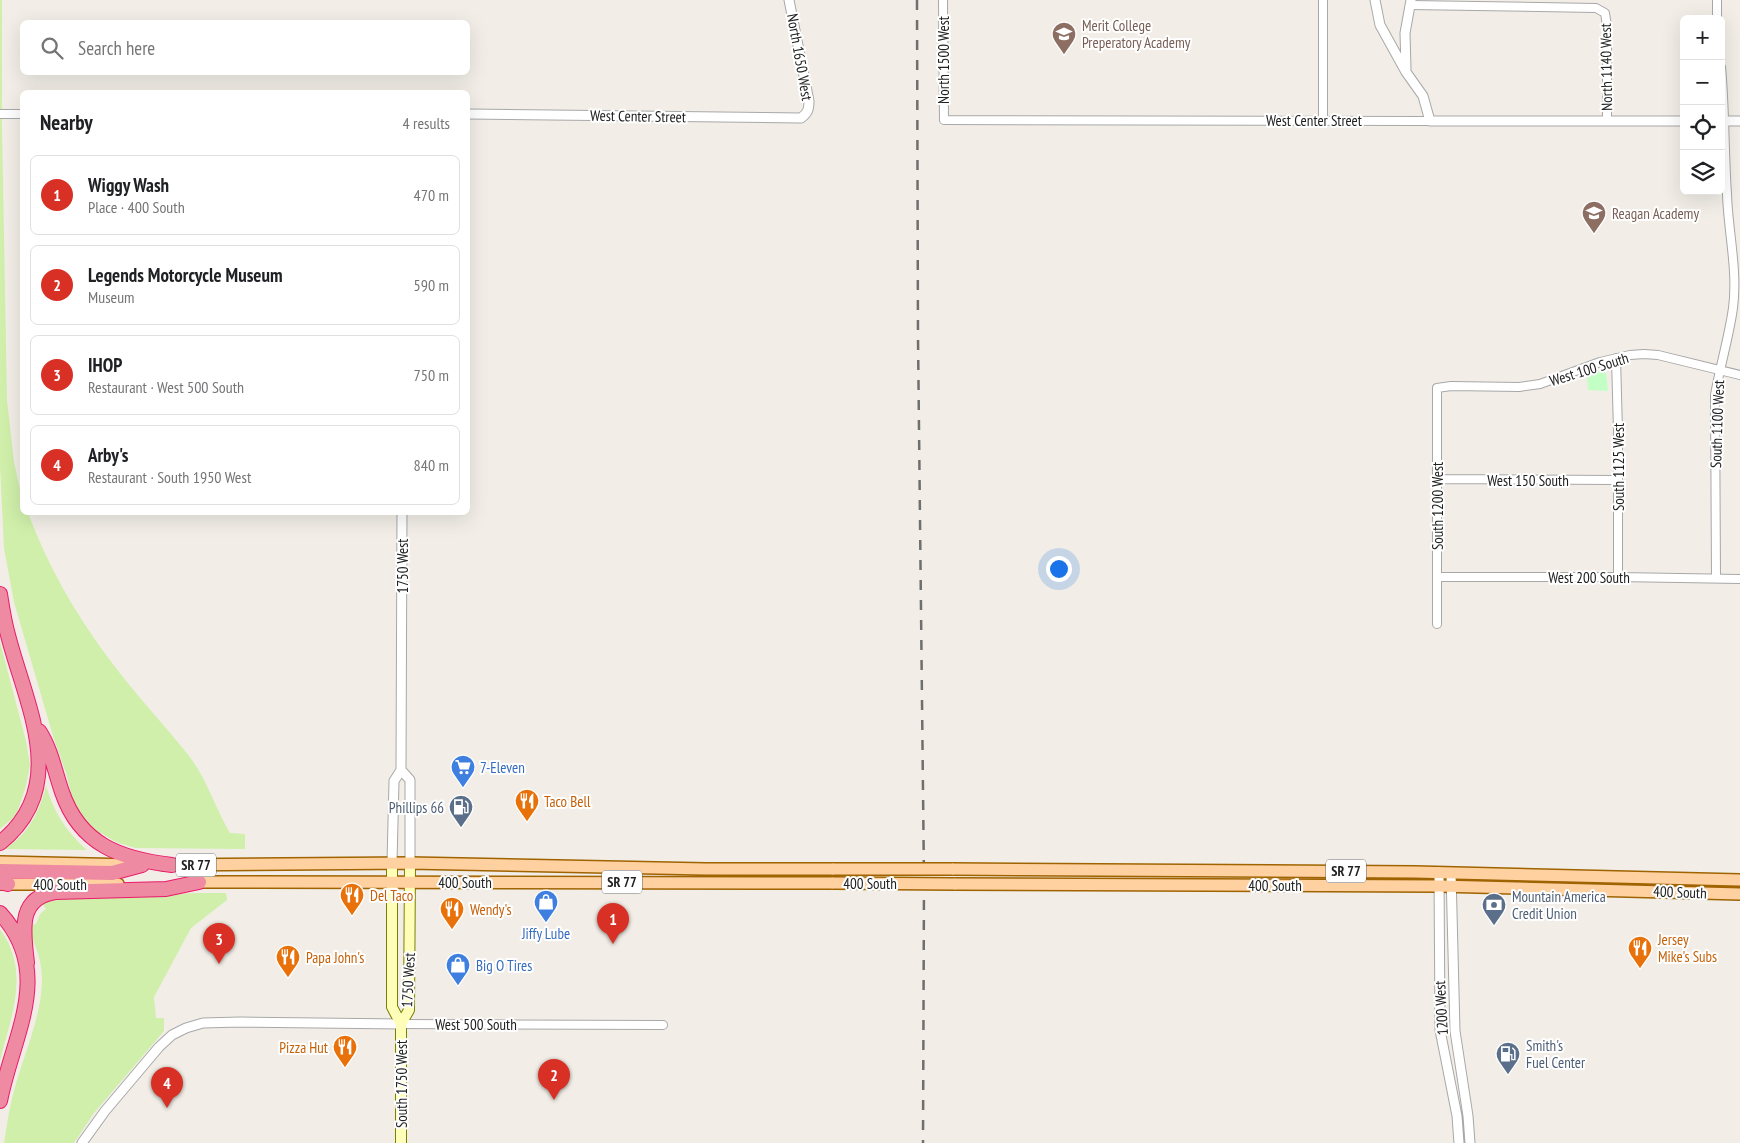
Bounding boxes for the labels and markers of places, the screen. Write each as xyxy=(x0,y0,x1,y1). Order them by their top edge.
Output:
place label: Merit College Preperatory Academy xyxy=(1082,16,1191,52)
school or university icon: Merit College Preperatory Academy xyxy=(1051,21,1077,55)
school or university icon: Reagan Academy xyxy=(1581,200,1607,234)
place label: Reagan Academy xyxy=(1612,204,1699,223)
supermarket icon: 7-Eleven xyxy=(450,754,476,788)
place label: 7-Eleven xyxy=(480,758,525,777)
restaurant icon: Taco Bell xyxy=(514,788,540,822)
place label: Taco Bell xyxy=(544,792,591,811)
fuel station icon: Phillips 66 xyxy=(448,794,474,828)
place label: Phillips 66 xyxy=(389,798,444,817)
restaurant icon: Del Taco xyxy=(339,882,365,916)
place label: Del Taco xyxy=(370,886,413,905)
place label: Mountain America Credit Union xyxy=(1512,887,1606,923)
shop icon: Jiffy Lube xyxy=(533,889,559,923)
bank icon: Mountain America Credit Union xyxy=(1481,892,1507,926)
restaurant icon: Wendy's xyxy=(439,896,465,930)
place label: Wendy's xyxy=(470,900,511,919)
pin: 1 xyxy=(597,903,629,944)
pin: 3 xyxy=(203,923,235,964)
place label: Jiffy Lube xyxy=(521,924,570,943)
place label: Jersey Mike's Subs xyxy=(1657,930,1717,966)
restaurant icon: Jersey Mike's Subs xyxy=(1627,935,1653,969)
restaurant icon: Papa John's xyxy=(275,944,301,978)
place label: Papa John's xyxy=(306,948,364,967)
shop icon: Big O Tires xyxy=(445,952,471,986)
place label: Big O Tires xyxy=(476,956,532,975)
restaurant icon: Pizza Hut xyxy=(332,1034,358,1068)
place label: Smith's Fuel Center xyxy=(1526,1036,1586,1072)
place label: Pizza Hut xyxy=(279,1038,328,1057)
fuel station icon: Smith's Fuel Center xyxy=(1495,1041,1521,1075)
pin: 2 xyxy=(538,1059,570,1100)
pin: 4 xyxy=(151,1067,183,1108)

